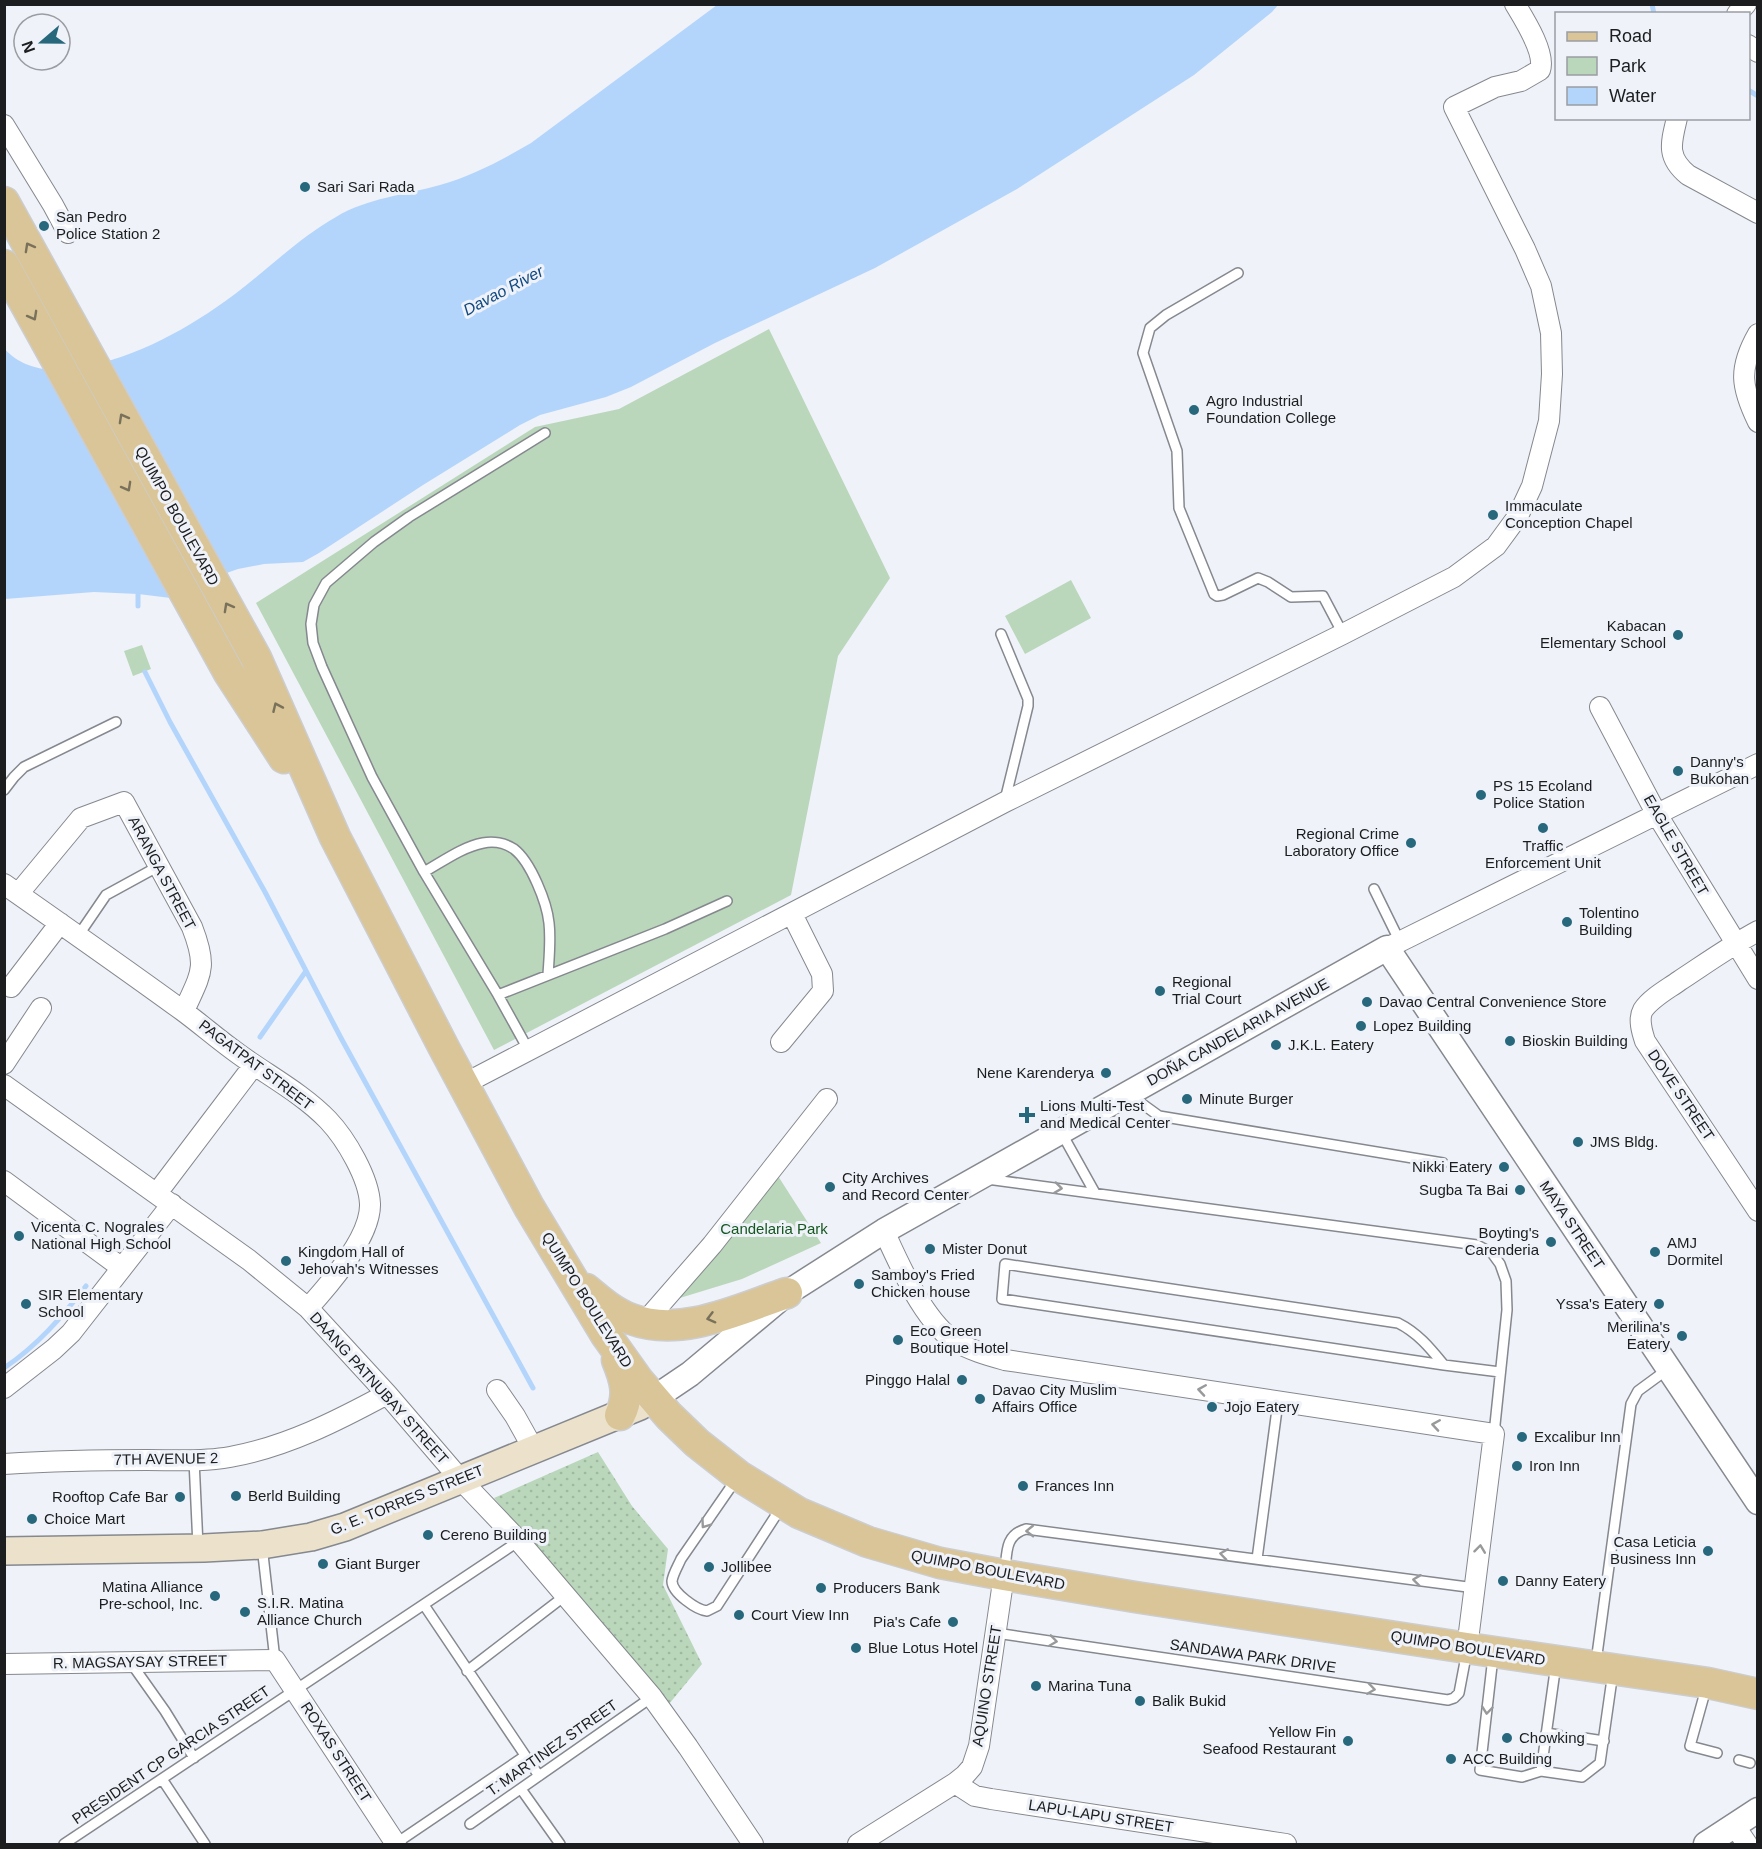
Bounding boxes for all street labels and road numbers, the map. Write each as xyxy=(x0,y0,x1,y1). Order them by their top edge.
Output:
street label: QUIMPO BOULEVARD xyxy=(132,443,223,588)
street label: EAGLE STREET xyxy=(1641,791,1712,898)
street label: ARANGA STREET xyxy=(125,813,199,932)
street label: DOÑA CANDELARIA AVENUE xyxy=(1144,974,1332,1089)
street label: PAGATPAT STREET xyxy=(196,1016,317,1113)
street label: DOVE STREET xyxy=(1645,1046,1718,1143)
street label: MAYA STREET xyxy=(1537,1177,1608,1272)
street label: QUIMPO BOULEVARD xyxy=(539,1229,636,1371)
street label: DAANG PATNUBAY STREET xyxy=(307,1308,452,1467)
street label: 7TH AVENUE 2 xyxy=(113,1449,219,1468)
street label: G. E. TORRES STREET xyxy=(328,1461,486,1538)
street label: QUIMPO BOULEVARD xyxy=(910,1546,1067,1593)
street label: AQUINO STREET xyxy=(969,1624,1004,1748)
street label: QUIMPO BOULEVARD xyxy=(1390,1627,1547,1668)
street label: SANDAWA PARK DRIVE xyxy=(1169,1635,1337,1676)
street label: R. MAGSAYSAY STREET xyxy=(53,1651,227,1672)
street label: PRESIDENT CP GARCIA STREET xyxy=(69,1682,273,1827)
street label: T. MARTINEZ STREET xyxy=(483,1696,620,1799)
street label: ROXAS STREET xyxy=(298,1699,375,1805)
street label: LAPU-LAPU STREET xyxy=(1027,1796,1175,1835)

